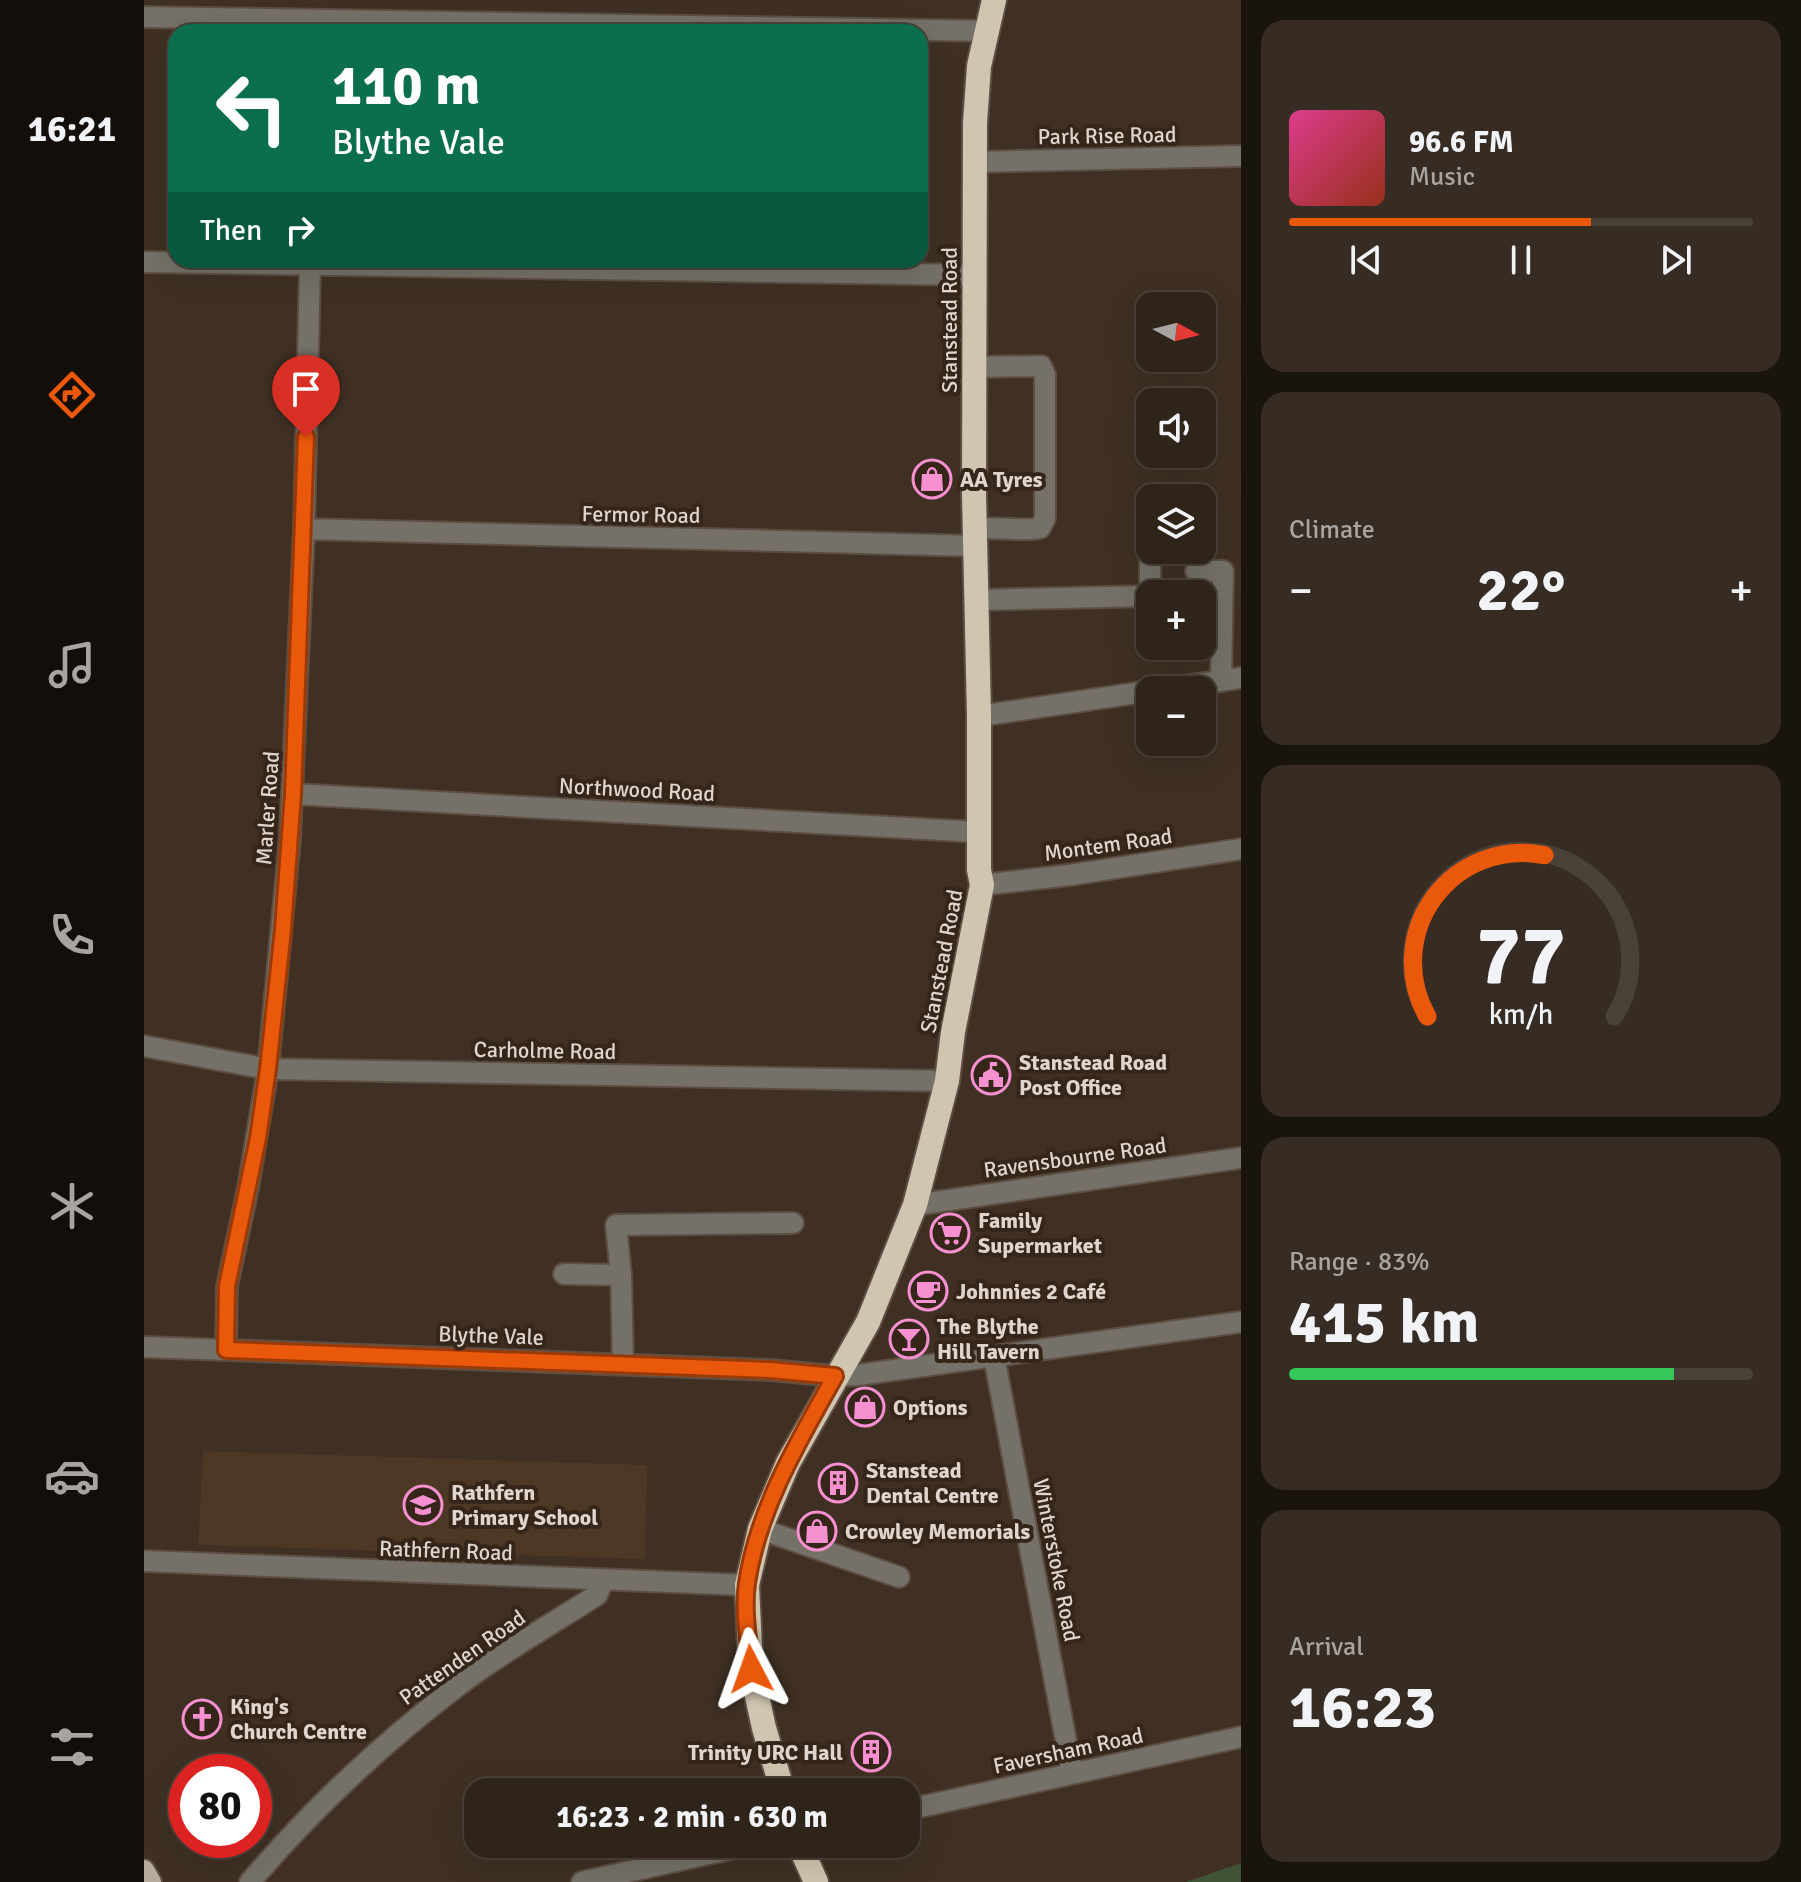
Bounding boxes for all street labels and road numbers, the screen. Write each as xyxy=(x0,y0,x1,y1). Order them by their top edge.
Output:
street label: Park Rise Road xyxy=(1037,121,1177,150)
street label: Stanstead Road xyxy=(936,247,963,393)
street label: Fermor Road xyxy=(581,500,701,529)
street label: Marler Road xyxy=(250,750,285,866)
street label: Northwood Road xyxy=(558,772,716,807)
street label: Montem Road xyxy=(1042,822,1174,867)
street label: Stanstead Road xyxy=(914,887,969,1035)
street label: Carholme Road xyxy=(473,1036,617,1065)
street label: Ravensbourne Road xyxy=(982,1131,1168,1184)
street label: Blythe Vale xyxy=(438,1320,544,1351)
street label: Winterstoke Road xyxy=(1027,1476,1086,1644)
street label: Rathfern Road xyxy=(379,1535,513,1566)
street label: Pattenden Road xyxy=(394,1604,531,1711)
street label: Faversham Road xyxy=(991,1721,1146,1780)

